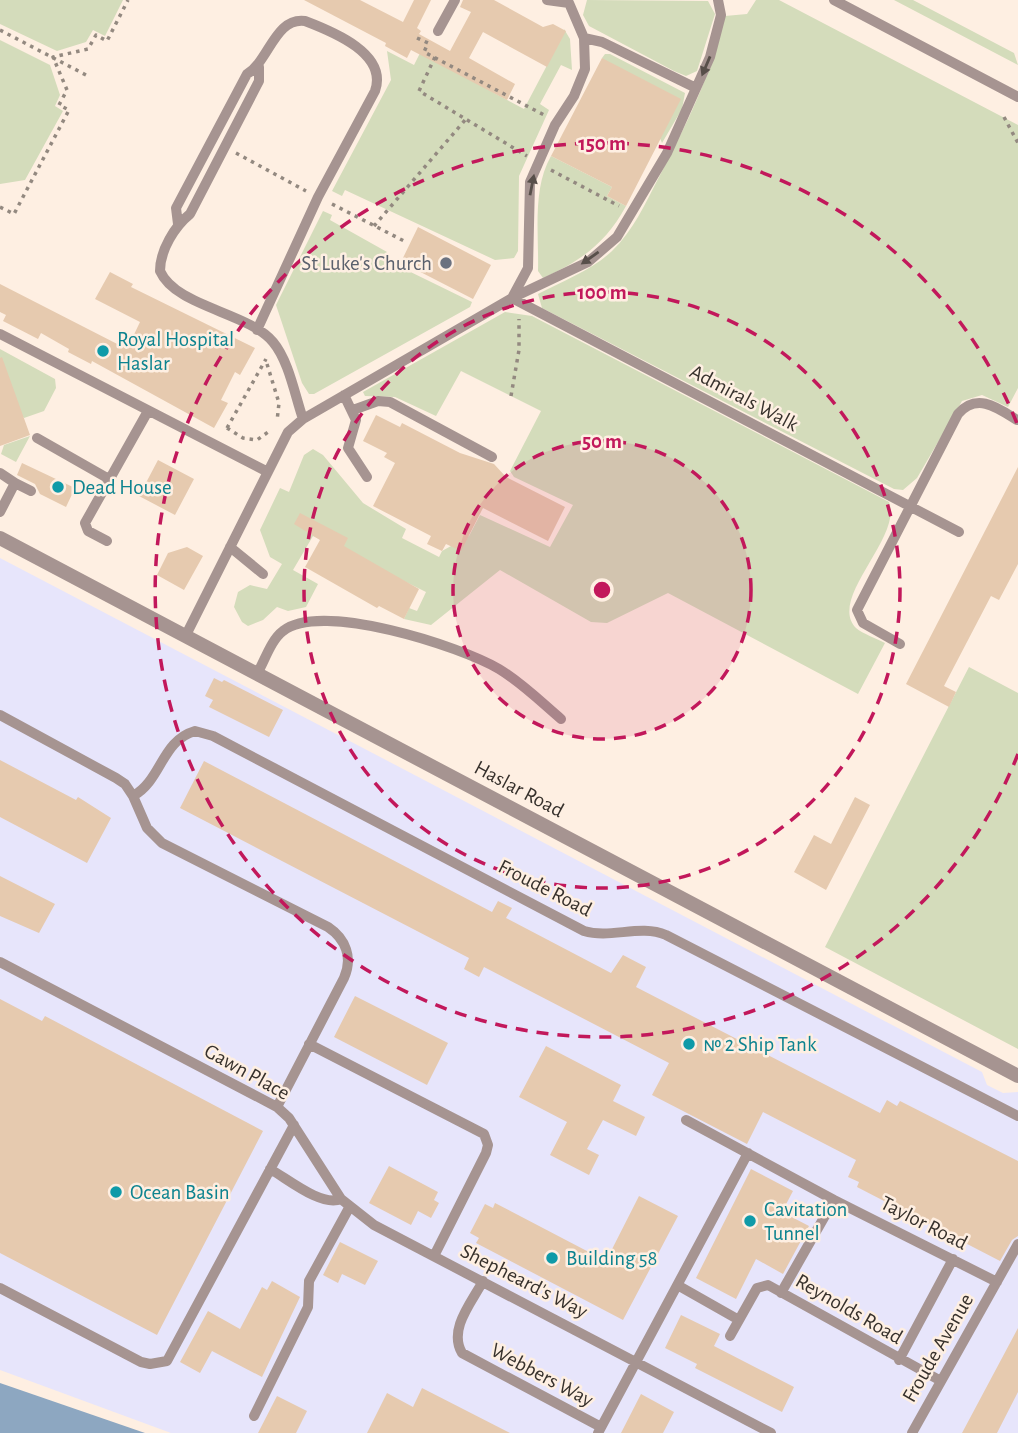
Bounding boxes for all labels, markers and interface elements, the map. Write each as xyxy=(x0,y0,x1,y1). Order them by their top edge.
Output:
one-way arrow xyxy=(700,56,711,77)
text: 150 m xyxy=(578,133,626,154)
one-way arrow xyxy=(527,174,538,196)
one-way arrow xyxy=(581,251,599,265)
place label: St Luke's Church xyxy=(301,253,432,274)
marker: St Luke's Church xyxy=(438,255,454,271)
text: 100 m xyxy=(577,282,627,303)
place label: Royal Hospital Haslar xyxy=(117,329,234,374)
marker: Royal Hospital Haslar xyxy=(95,343,111,359)
street label: Admirals Walk xyxy=(686,361,802,435)
text: 50 m xyxy=(582,431,622,452)
place label: Dead House xyxy=(72,477,172,498)
marker: Dead House xyxy=(50,479,66,495)
centre of rings xyxy=(590,578,614,602)
street label: Haslar Road xyxy=(471,757,567,821)
street label: Froude Road xyxy=(495,856,595,921)
place label: № 2 Ship Tank xyxy=(703,1034,817,1055)
marker: № 2 Ship Tank xyxy=(681,1036,697,1052)
street label: Gawn Place xyxy=(201,1040,293,1104)
place label: Ocean Basin xyxy=(130,1182,230,1203)
marker: Ocean Basin xyxy=(108,1184,124,1200)
street label: Taylor Road xyxy=(877,1192,971,1254)
place label: Cavitation Tunnel xyxy=(764,1199,847,1244)
marker: Cavitation Tunnel xyxy=(742,1213,758,1229)
street label: Shepheard's Way xyxy=(457,1240,591,1322)
place label: Building 58 xyxy=(566,1248,657,1269)
marker: Building 58 xyxy=(544,1250,560,1266)
street label: Reynolds Road xyxy=(792,1270,906,1348)
street label: Froude Avenue xyxy=(899,1290,977,1406)
street label: Webbers Way xyxy=(487,1339,597,1411)

